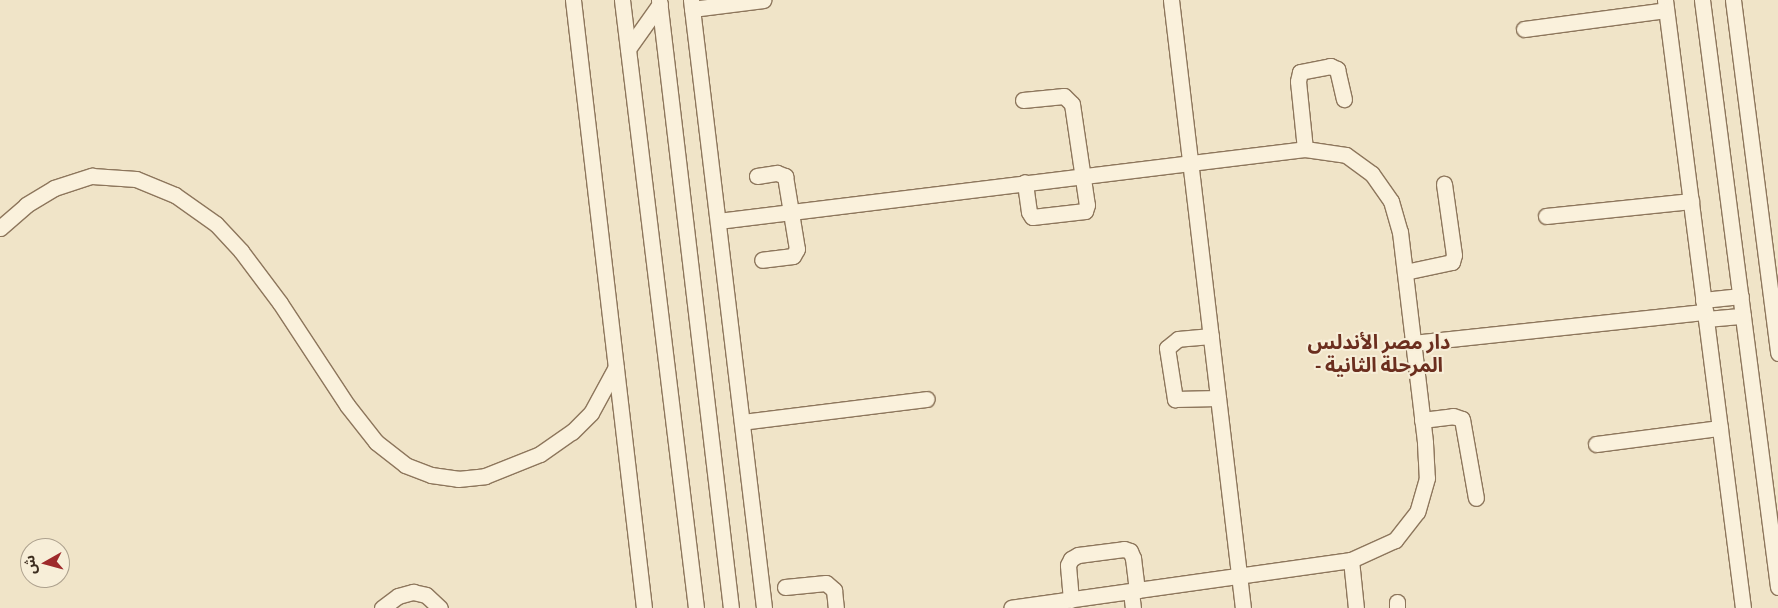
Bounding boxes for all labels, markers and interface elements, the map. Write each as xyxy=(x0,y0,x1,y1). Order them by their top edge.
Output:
district label: دار مصر الأندلس - المرحلة الثانية xyxy=(1308,331,1450,378)
north arrow xyxy=(20,538,70,588)
text: ش xyxy=(21,554,40,575)

